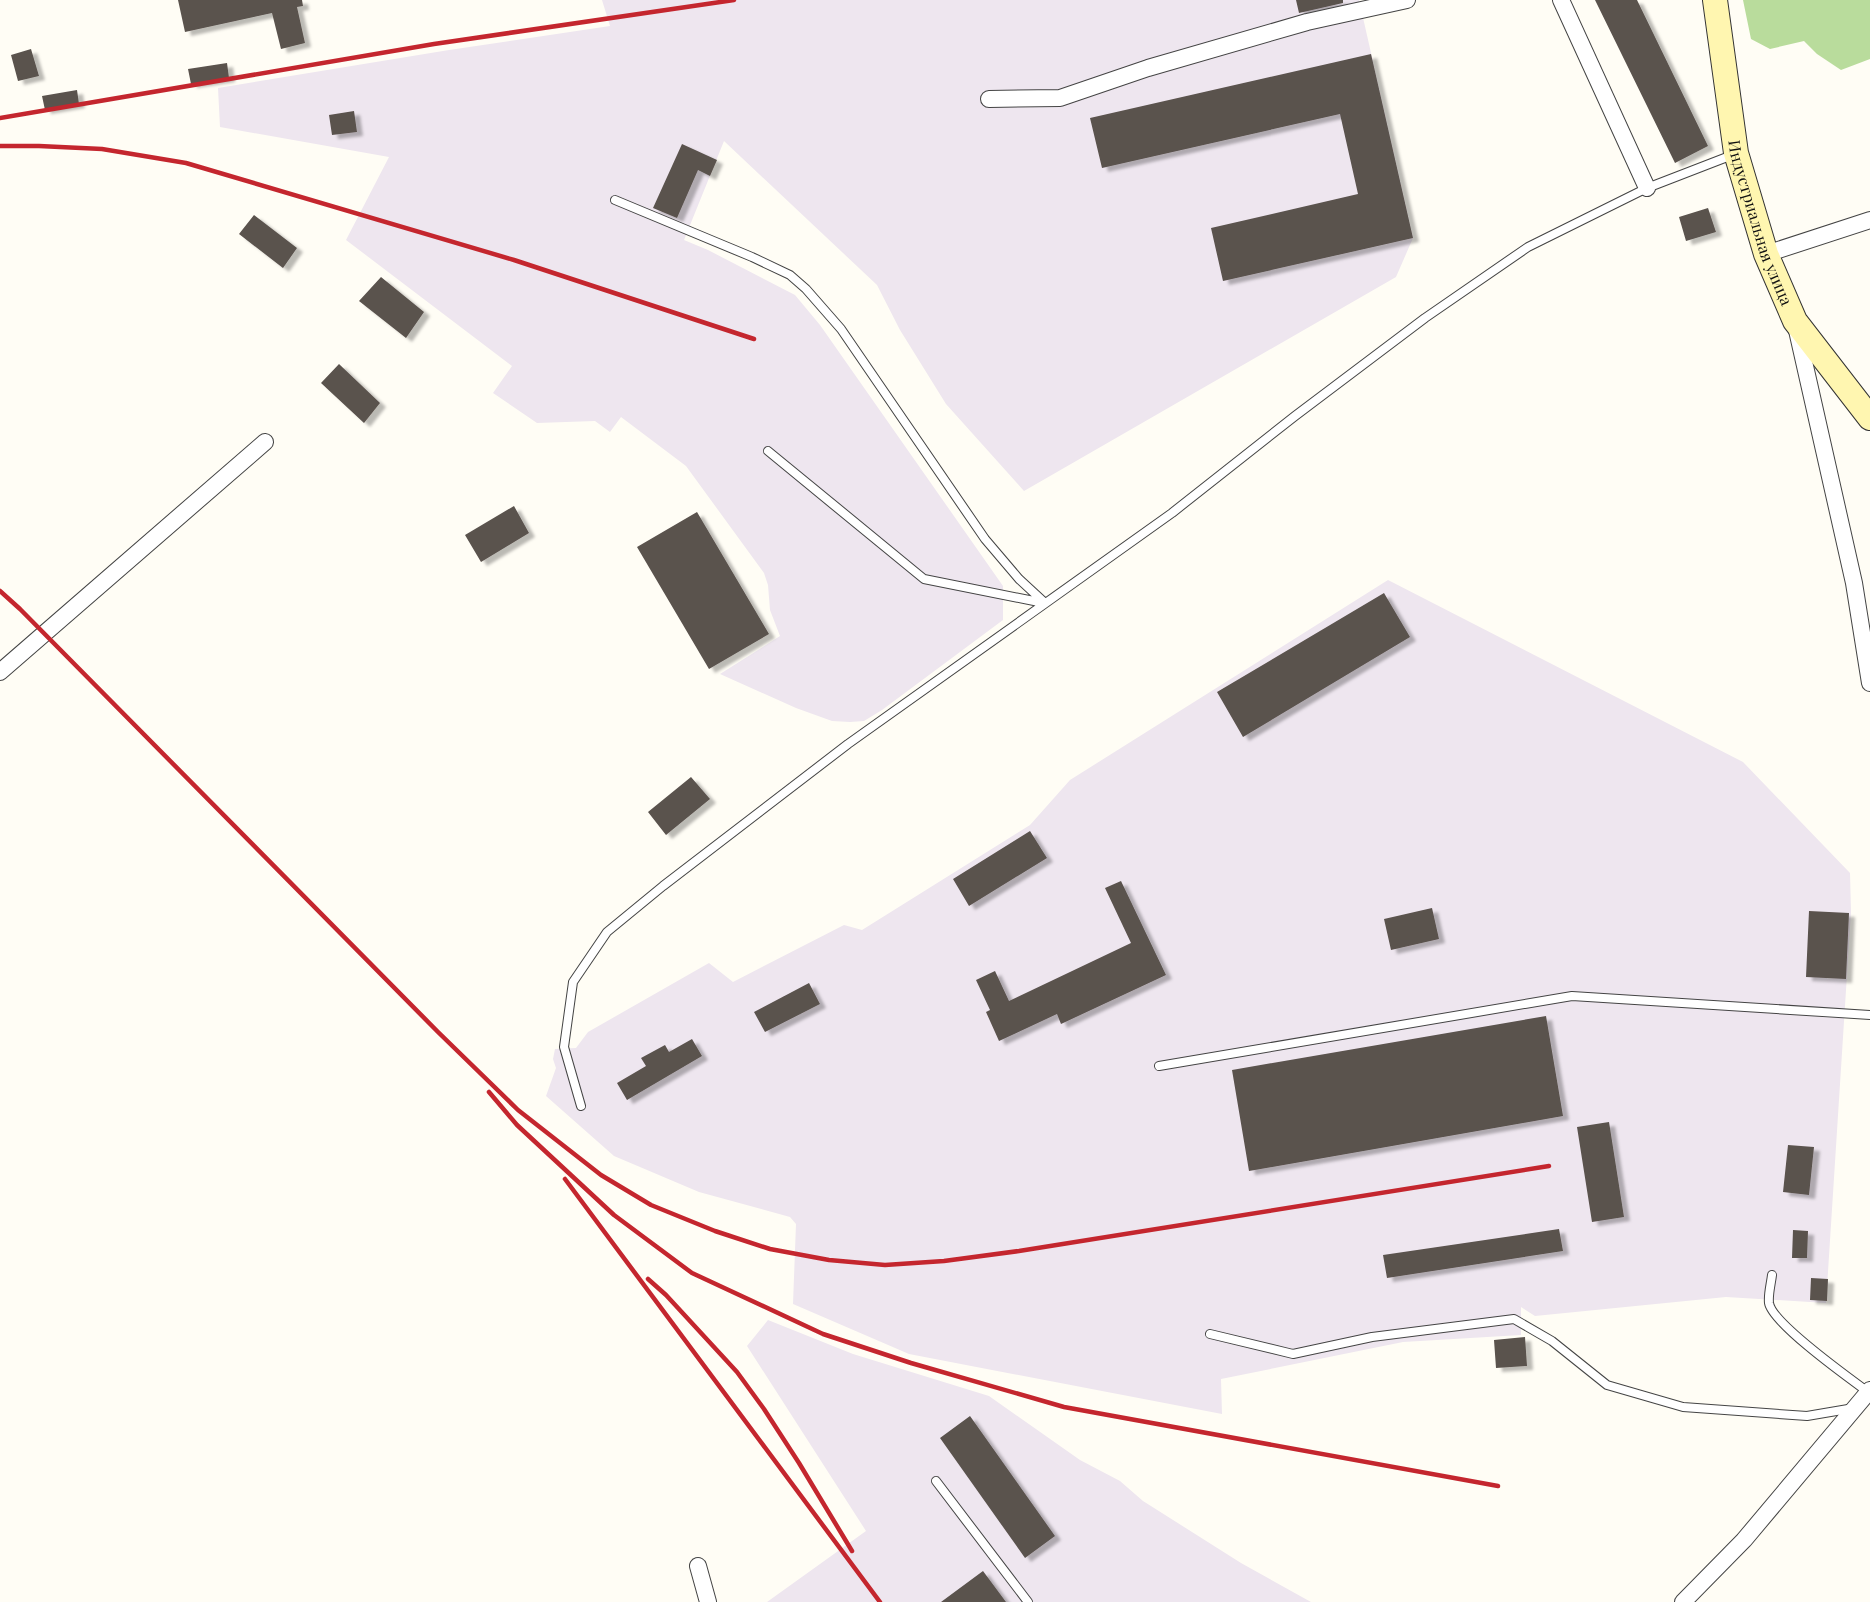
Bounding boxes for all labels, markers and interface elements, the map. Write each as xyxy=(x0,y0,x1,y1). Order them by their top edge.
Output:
street label: Индустриальная улица xyxy=(1724,139,1798,308)

